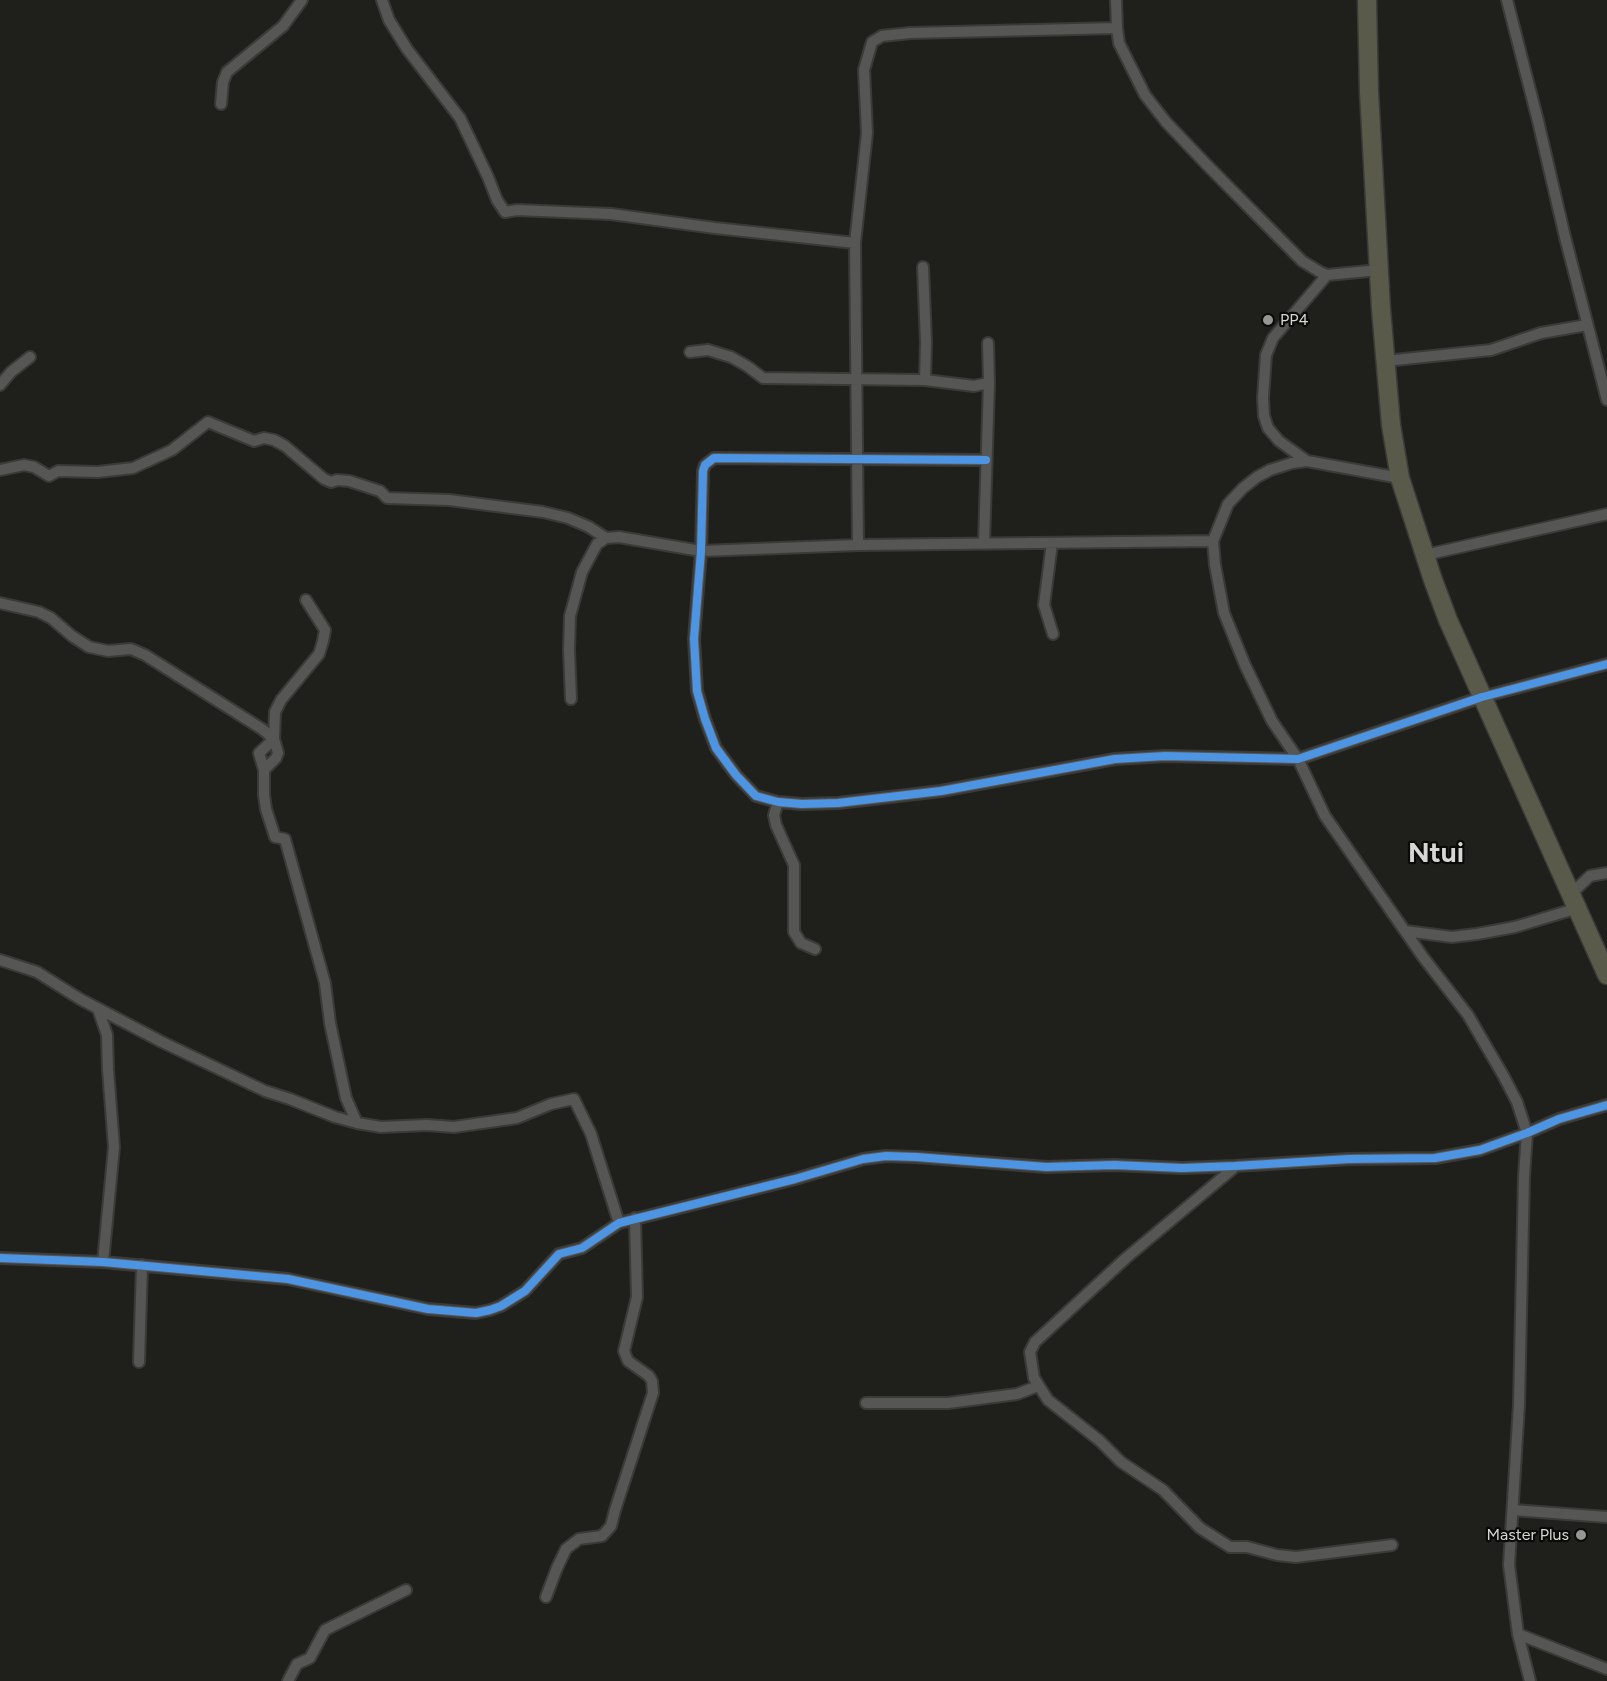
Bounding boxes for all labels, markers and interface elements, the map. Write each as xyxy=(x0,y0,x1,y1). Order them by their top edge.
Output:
place label: PP4 xyxy=(1280,310,1308,330)
marker: PP4 xyxy=(1261,313,1275,327)
district label: Ntui xyxy=(1408,837,1464,871)
place label: Master Plus xyxy=(1487,1525,1569,1545)
marker: Master Plus xyxy=(1574,1528,1588,1542)

